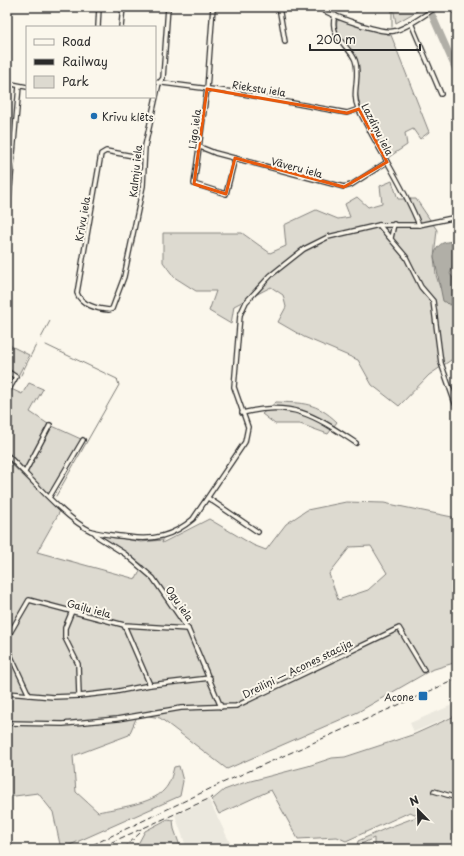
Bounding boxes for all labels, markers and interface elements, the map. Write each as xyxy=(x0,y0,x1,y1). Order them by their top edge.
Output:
legend xyxy=(26,26,156,98)
scale bar xyxy=(310,26,420,52)
text: 200 m xyxy=(316,30,356,48)
text: Road xyxy=(62,32,91,50)
text: Railway xyxy=(62,52,108,70)
text: Park xyxy=(62,72,89,90)
street label: Riekstu iela xyxy=(231,76,288,100)
street label: Lazdiņu iela xyxy=(358,100,398,158)
street label: Līgo iela xyxy=(184,107,204,150)
place label: Krīvu klēts xyxy=(102,109,154,124)
marker: Krīvu klēts xyxy=(89,111,99,121)
street label: Kalmju iela xyxy=(125,143,145,198)
street label: Vāveru iela xyxy=(270,153,325,181)
street label: Krīvu iela xyxy=(71,195,93,243)
street label: Ogu iela xyxy=(163,583,198,624)
street label: Gaiļu iela xyxy=(65,595,113,621)
street label: Dreiliņi — Acones stacija xyxy=(240,635,355,701)
place label: Acone xyxy=(384,689,414,704)
marker: Acone xyxy=(417,690,429,702)
north arrow xyxy=(398,790,438,830)
text: N xyxy=(407,791,421,810)

